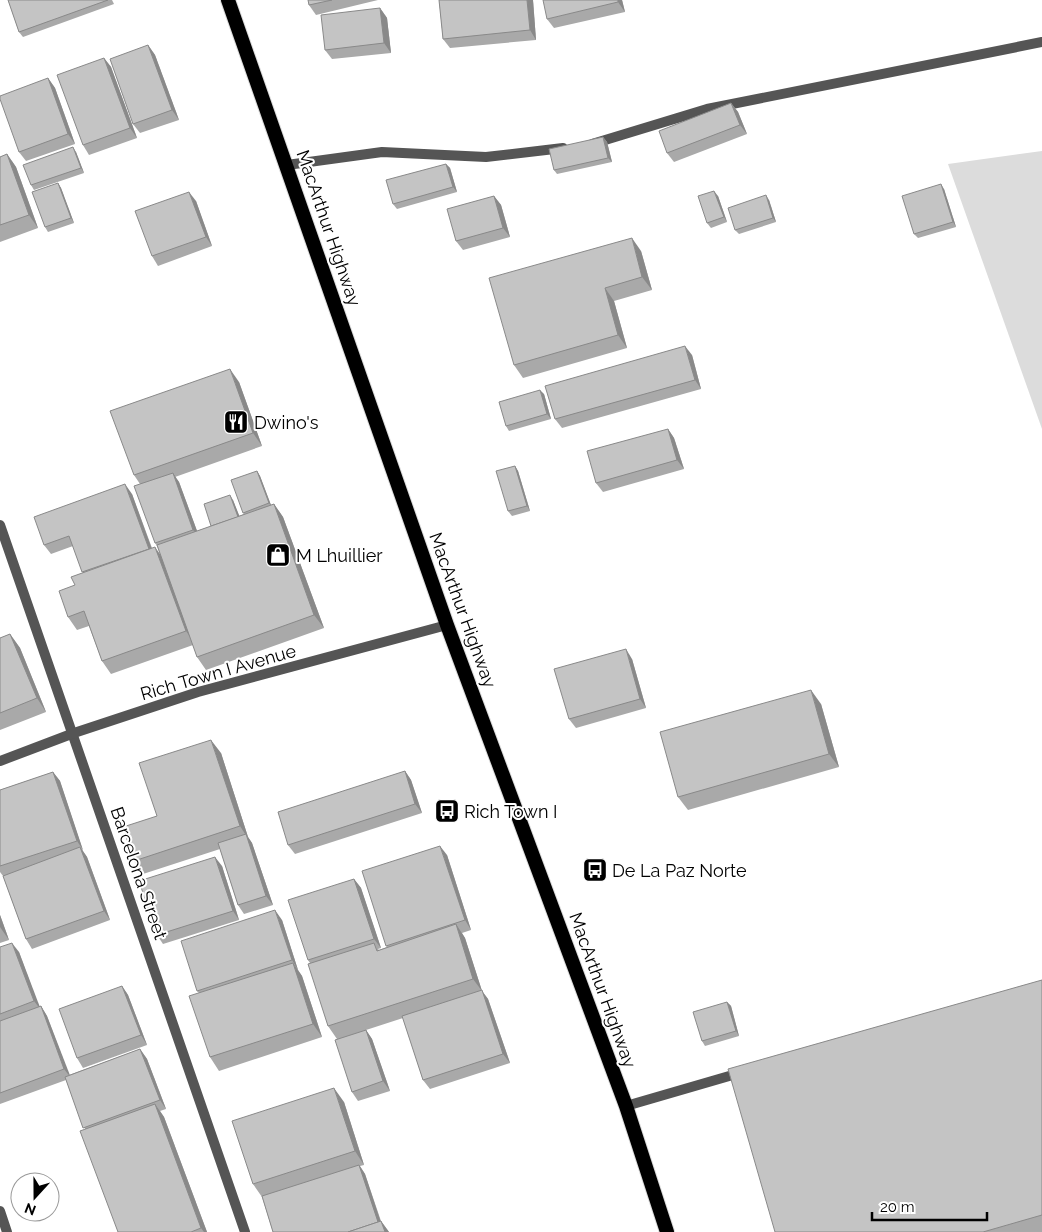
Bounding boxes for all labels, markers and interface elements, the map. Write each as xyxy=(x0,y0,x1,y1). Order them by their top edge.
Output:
street label: MacArthur Highway xyxy=(292,147,366,309)
restaurant icon: Dwino's xyxy=(223,409,249,435)
place label: Dwino's xyxy=(254,412,319,433)
street label: MacArthur Highway xyxy=(425,529,501,691)
shop icon: M Lhuillier xyxy=(265,542,291,568)
place label: M Lhuillier xyxy=(296,545,383,566)
street label: Rich Town I Avenue xyxy=(138,640,299,704)
bus stop icon: Rich Town I xyxy=(434,798,460,824)
place label: Rich Town I xyxy=(464,801,558,822)
street label: Barcelona Street xyxy=(107,804,171,942)
bus stop icon: De La Paz Norte xyxy=(582,857,608,883)
place label: De La Paz Norte xyxy=(612,860,747,881)
street label: MacArthur Highway xyxy=(565,909,641,1071)
north arrow xyxy=(10,1172,60,1222)
scale bar xyxy=(872,1190,987,1222)
text: 20 m xyxy=(880,1198,915,1216)
text: N xyxy=(22,1200,38,1219)

